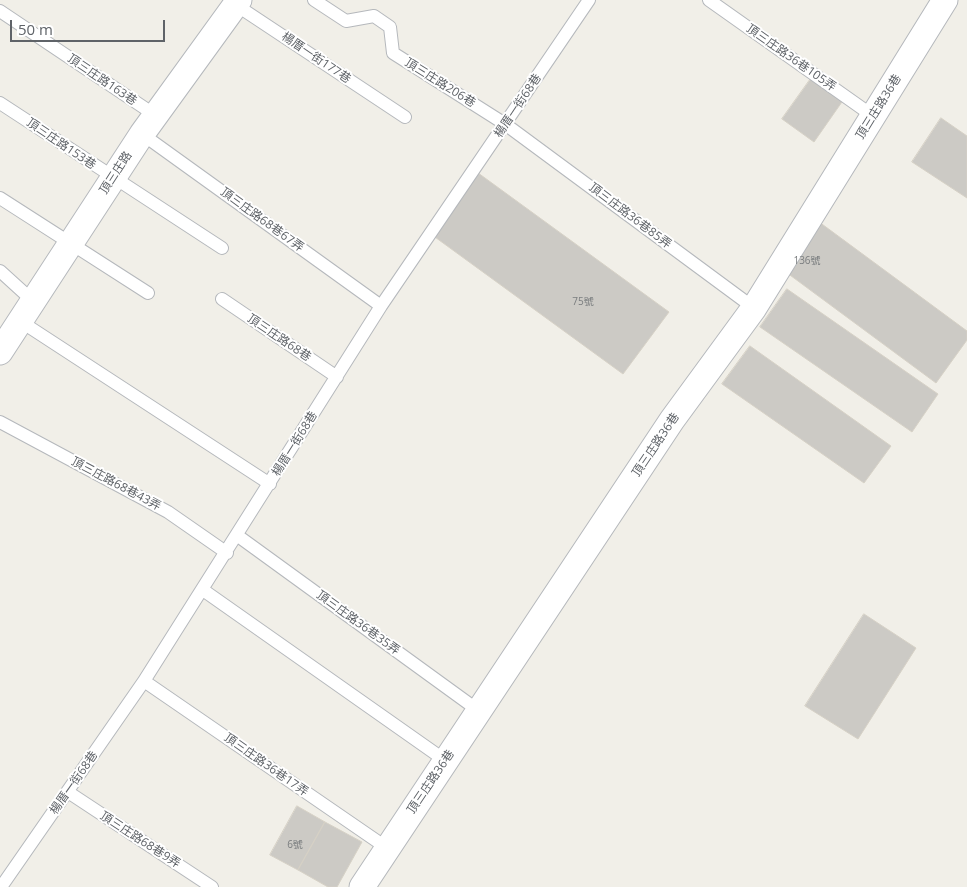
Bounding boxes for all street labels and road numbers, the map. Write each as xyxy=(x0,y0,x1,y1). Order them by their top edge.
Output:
street label: 頂三庄路36巷105弄 xyxy=(743,22,839,94)
street label: 楊厝一街177巷 xyxy=(279,29,353,87)
street label: 頂三庄路163巷 xyxy=(65,51,139,109)
street label: 頂三庄路206巷 xyxy=(402,56,478,110)
street label: 楊厝一街68巷 xyxy=(491,71,545,141)
street label: 頂三庄路36巷 xyxy=(853,72,905,142)
street label: 頂三庄路153巷 xyxy=(24,115,98,173)
street label: 頂三庄路 xyxy=(97,149,135,197)
street label: 頂三庄路36巷85弄 xyxy=(586,180,674,252)
street label: 頂三庄路68巷67弄 xyxy=(218,185,306,255)
street label: 頂三庄路68巷 xyxy=(244,311,314,365)
street label: 楊厝一街68巷 xyxy=(269,409,321,479)
street label: 頂三庄路36巷 xyxy=(629,410,683,480)
street label: 頂三庄路68巷43弄 xyxy=(69,454,163,514)
street label: 頂三庄路36巷35弄 xyxy=(314,588,402,658)
street label: 頂三庄路36巷17弄 xyxy=(221,731,311,799)
street label: 頂三庄路36巷 xyxy=(404,747,458,817)
street label: 楊厝一街68巷 xyxy=(47,749,101,817)
street label: 頂三庄路68巷9弄 xyxy=(97,809,183,871)

